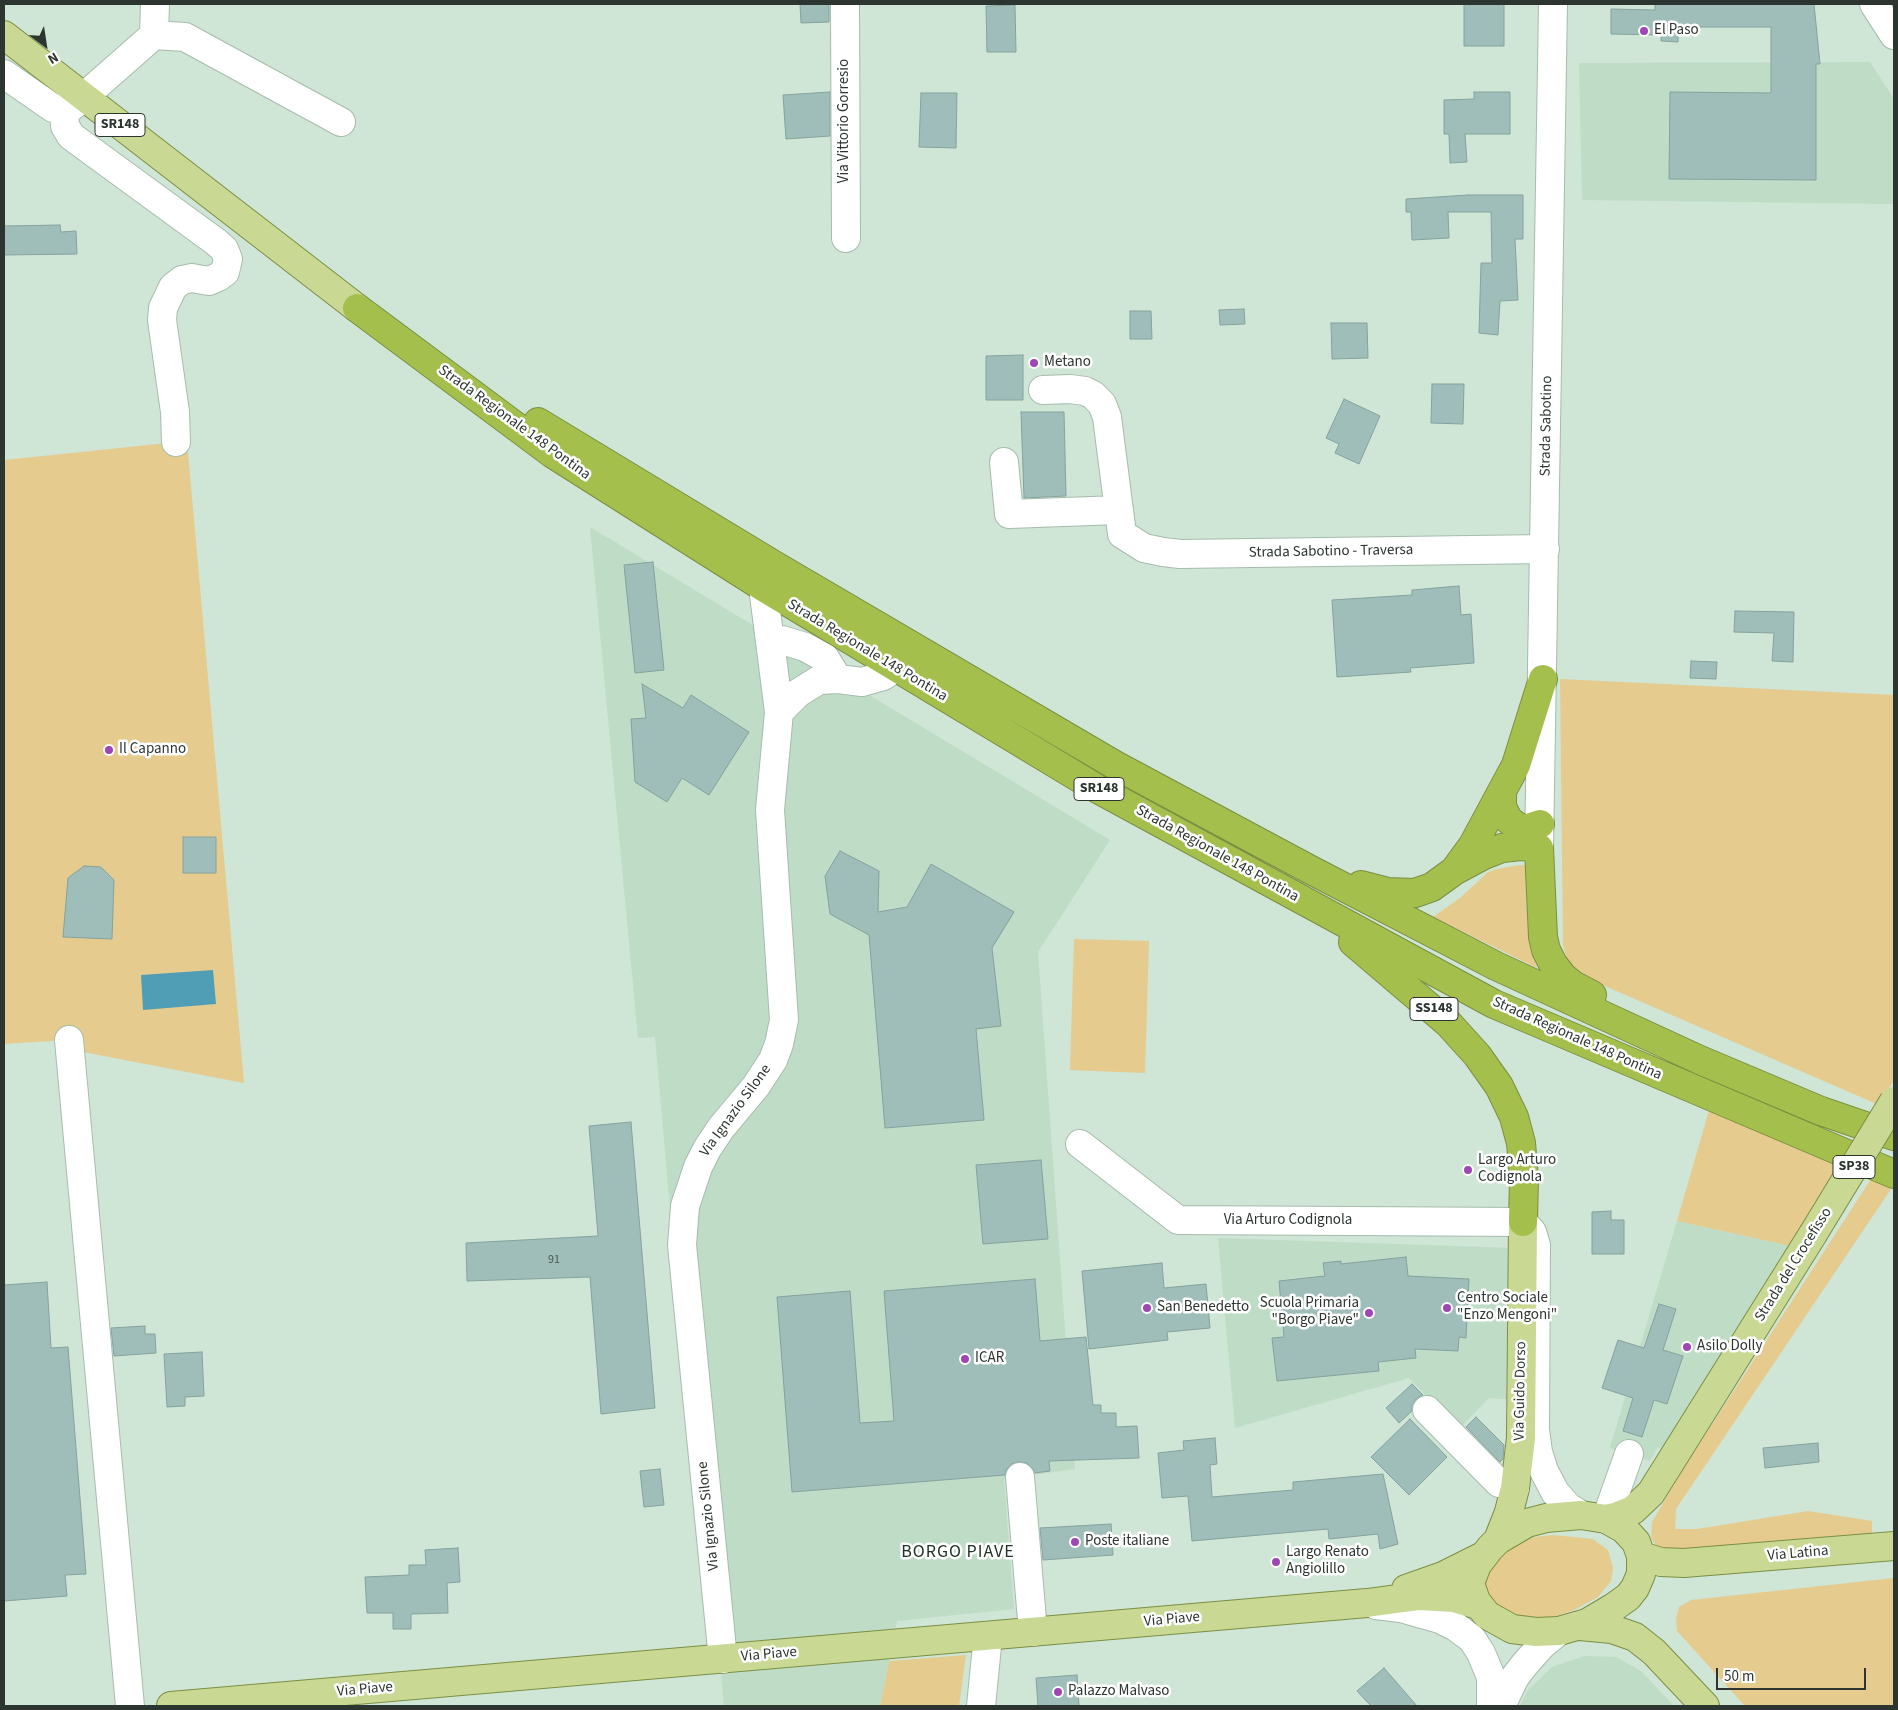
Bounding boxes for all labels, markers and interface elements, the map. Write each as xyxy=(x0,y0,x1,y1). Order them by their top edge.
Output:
north arrow xyxy=(20,20,70,70)
place label: El Paso xyxy=(1654,22,1699,40)
marker: El Paso xyxy=(1638,25,1650,37)
text: N xyxy=(44,47,62,69)
street label: Via Vittorio Gorresio xyxy=(836,59,854,183)
road number: SR148 xyxy=(95,114,145,136)
place label: Metano xyxy=(1044,354,1091,372)
marker: Metano xyxy=(1028,357,1040,369)
street label: Strada Regionale 148 Pontina xyxy=(434,362,594,484)
street label: Strada Sabotino xyxy=(1537,375,1557,477)
street label: Strada Sabotino - Traversa xyxy=(1249,542,1413,562)
street label: Strada Regionale 148 Pontina xyxy=(784,596,950,706)
place label: Il Capanno xyxy=(119,741,186,759)
marker: Il Capanno xyxy=(103,744,115,756)
road number: SR148 xyxy=(1074,778,1124,801)
street label: Strada Regionale 148 Pontina xyxy=(1132,802,1302,906)
street label: Strada Regionale 148 Pontina xyxy=(1490,993,1664,1085)
road number: SS148 xyxy=(1410,998,1458,1021)
street label: Via Ignazio Silone xyxy=(696,1061,776,1161)
place label: Largo Arturo Codignola xyxy=(1478,1152,1556,1187)
road number: SP38 xyxy=(1833,1156,1875,1178)
marker: Largo Arturo Codignola xyxy=(1462,1164,1474,1176)
street label: Strada del Crocefisso xyxy=(1752,1205,1836,1325)
street label: Via Arturo Codignola xyxy=(1224,1212,1352,1230)
house number: 91 xyxy=(548,1253,560,1267)
place label: Centro Sociale "Enzo Mengoni" xyxy=(1457,1290,1557,1325)
place label: Scuola Primaria "Borgo Piave" xyxy=(1260,1295,1359,1330)
place label: San Benedetto xyxy=(1157,1299,1249,1317)
marker: San Benedetto xyxy=(1141,1302,1153,1314)
marker: Centro Sociale "Enzo Mengoni" xyxy=(1441,1302,1453,1314)
marker: Scuola Primaria "Borgo Piave" xyxy=(1363,1307,1375,1319)
place label: Asilo Dolly xyxy=(1697,1338,1762,1356)
street label: Via Guido Dorso xyxy=(1511,1341,1531,1441)
marker: Asilo Dolly xyxy=(1681,1341,1693,1353)
place label: ICAR xyxy=(975,1350,1004,1368)
marker: ICAR xyxy=(959,1353,971,1365)
street label: Via Ignazio Silone xyxy=(694,1460,724,1572)
place label: Poste italiane xyxy=(1085,1533,1169,1551)
marker: Poste italiane xyxy=(1069,1536,1081,1548)
district label: BORGO PIAVE xyxy=(900,1542,1016,1564)
street label: Via Latina xyxy=(1767,1542,1829,1566)
place label: Largo Renato Angiolillo xyxy=(1286,1544,1369,1579)
marker: Largo Renato Angiolillo xyxy=(1270,1556,1282,1568)
street label: Via Piave xyxy=(1143,1609,1201,1631)
street label: Via Piave xyxy=(740,1644,798,1666)
scale bar xyxy=(1718,1658,1868,1690)
text: 50 m xyxy=(1724,1666,1754,1687)
street label: Via Piave xyxy=(336,1679,394,1701)
place label: Palazzo Malvaso xyxy=(1068,1683,1169,1701)
marker: Palazzo Malvaso xyxy=(1052,1686,1064,1698)

